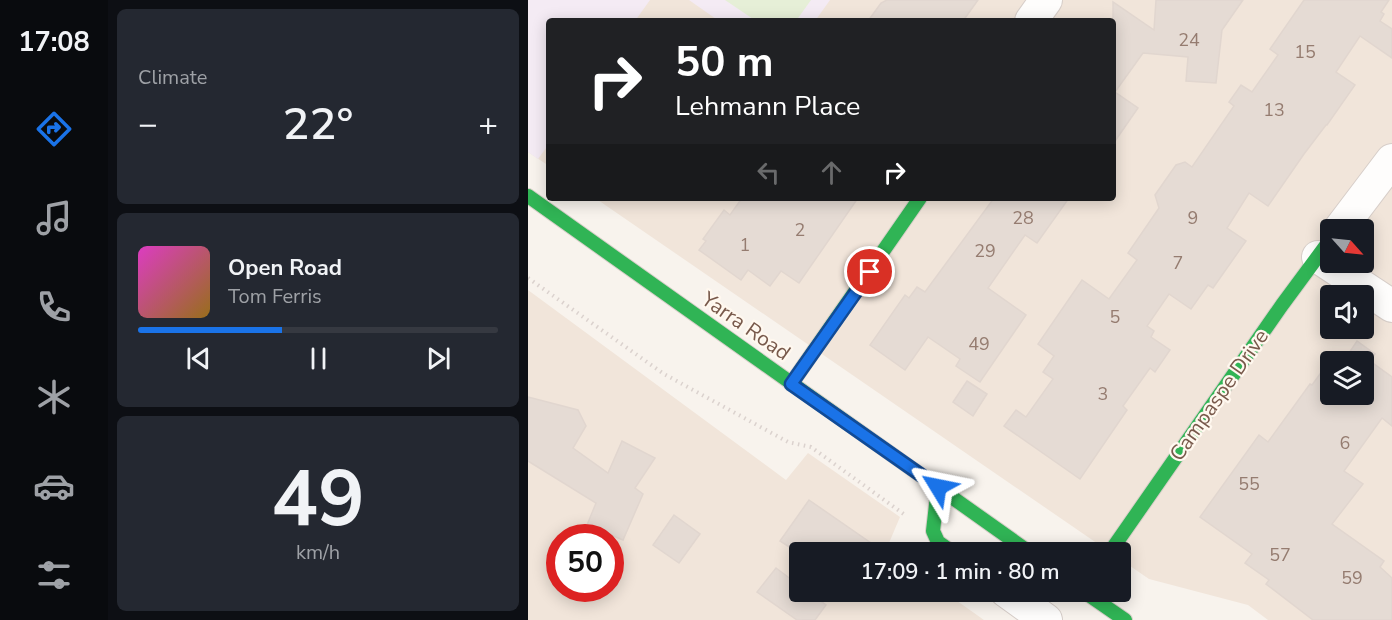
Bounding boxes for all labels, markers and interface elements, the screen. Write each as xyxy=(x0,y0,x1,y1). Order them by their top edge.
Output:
text: 17:08 xyxy=(18,24,90,61)
house number: 24 xyxy=(1178,28,1200,52)
text: 50 m xyxy=(675,34,774,91)
house number: 15 xyxy=(1294,40,1316,64)
icon: right xyxy=(576,42,654,120)
text: Climate xyxy=(138,64,207,91)
text: Lehmann Place xyxy=(675,88,860,125)
text: 22° xyxy=(283,94,353,155)
house number: 13 xyxy=(1263,98,1285,122)
text: − xyxy=(138,102,158,147)
text: + xyxy=(478,102,498,147)
icon: directions xyxy=(33,108,75,150)
icon: left xyxy=(752,156,785,189)
icon: ahead xyxy=(815,156,848,189)
icon: right xyxy=(878,156,911,189)
icon: music xyxy=(33,197,75,239)
house number: 28 xyxy=(1012,206,1034,230)
house number: 9 xyxy=(1188,206,1198,230)
house number: 2 xyxy=(795,218,805,242)
north arrow xyxy=(1320,219,1374,273)
map controls xyxy=(1320,219,1374,405)
house number: 1 xyxy=(740,233,750,257)
house number: 29 xyxy=(974,239,996,263)
pin xyxy=(844,246,895,297)
house number: 7 xyxy=(1173,251,1183,275)
text: Open Road xyxy=(228,253,342,283)
icon: arrive xyxy=(853,255,886,288)
text: Tom Ferris xyxy=(228,283,322,310)
street label: Yarra Road xyxy=(695,285,796,367)
button: sound xyxy=(1320,285,1374,339)
icon: phone xyxy=(33,286,75,328)
house number: 5 xyxy=(1110,305,1120,329)
street label: Campaspe Drive xyxy=(1163,323,1275,467)
house number: 49 xyxy=(968,332,990,356)
icon: previous xyxy=(182,342,215,375)
icon: pause xyxy=(302,342,335,375)
icon: next xyxy=(422,342,455,375)
button: layers xyxy=(1320,351,1374,405)
icon: climate xyxy=(33,376,75,418)
house number: 3 xyxy=(1098,382,1108,406)
house number: 6 xyxy=(1340,431,1350,455)
text: 49 xyxy=(271,446,365,553)
position arrow xyxy=(906,455,970,519)
icon: car xyxy=(33,465,75,507)
house number: 55 xyxy=(1238,472,1260,496)
speed limit sign: 50 xyxy=(546,524,624,602)
text: km/h xyxy=(296,539,340,566)
house number: 57 xyxy=(1269,543,1291,567)
icon: filters xyxy=(33,554,75,596)
text: 17:09 · 1 min · 80 m xyxy=(861,557,1059,587)
house number: 59 xyxy=(1341,566,1363,590)

